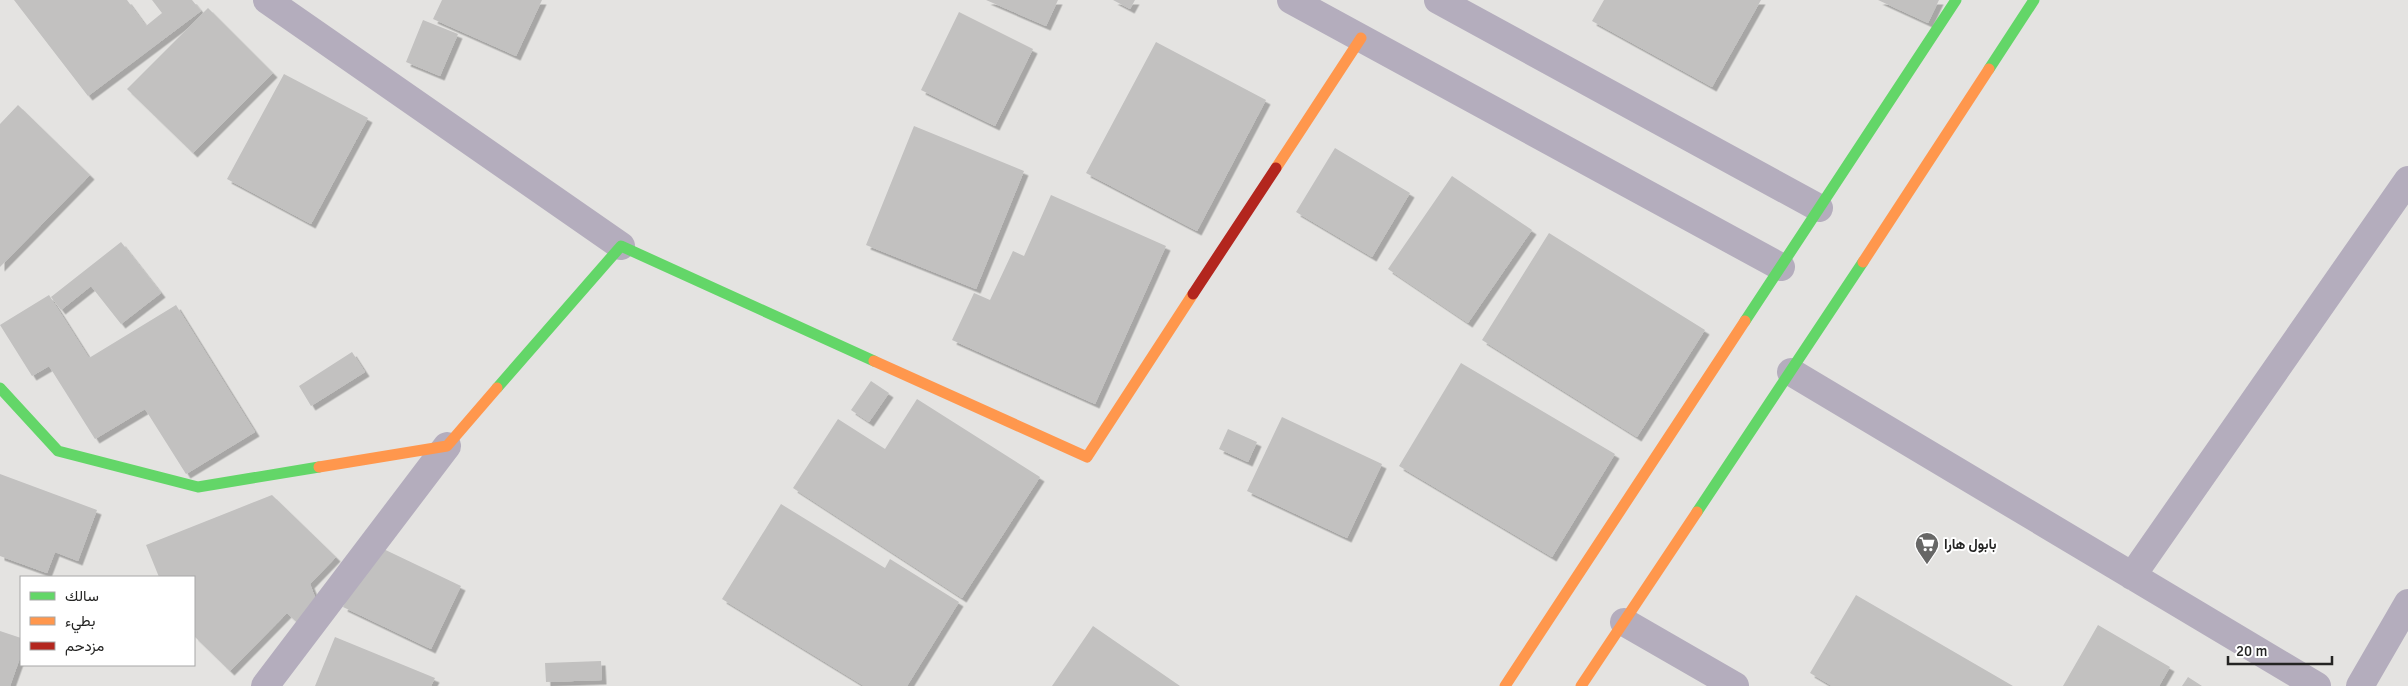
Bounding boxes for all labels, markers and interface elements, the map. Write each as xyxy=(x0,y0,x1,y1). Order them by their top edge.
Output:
supermarket icon: بابول هارا xyxy=(1914,531,1940,565)
place label: بابول هارا xyxy=(1944,536,1997,553)
legend xyxy=(20,576,195,666)
text: سالك xyxy=(65,587,99,605)
text: بطيء xyxy=(65,612,95,634)
scale bar xyxy=(2228,634,2332,666)
text: مزدحم xyxy=(65,637,104,656)
text: 20 m xyxy=(2236,642,2267,660)

